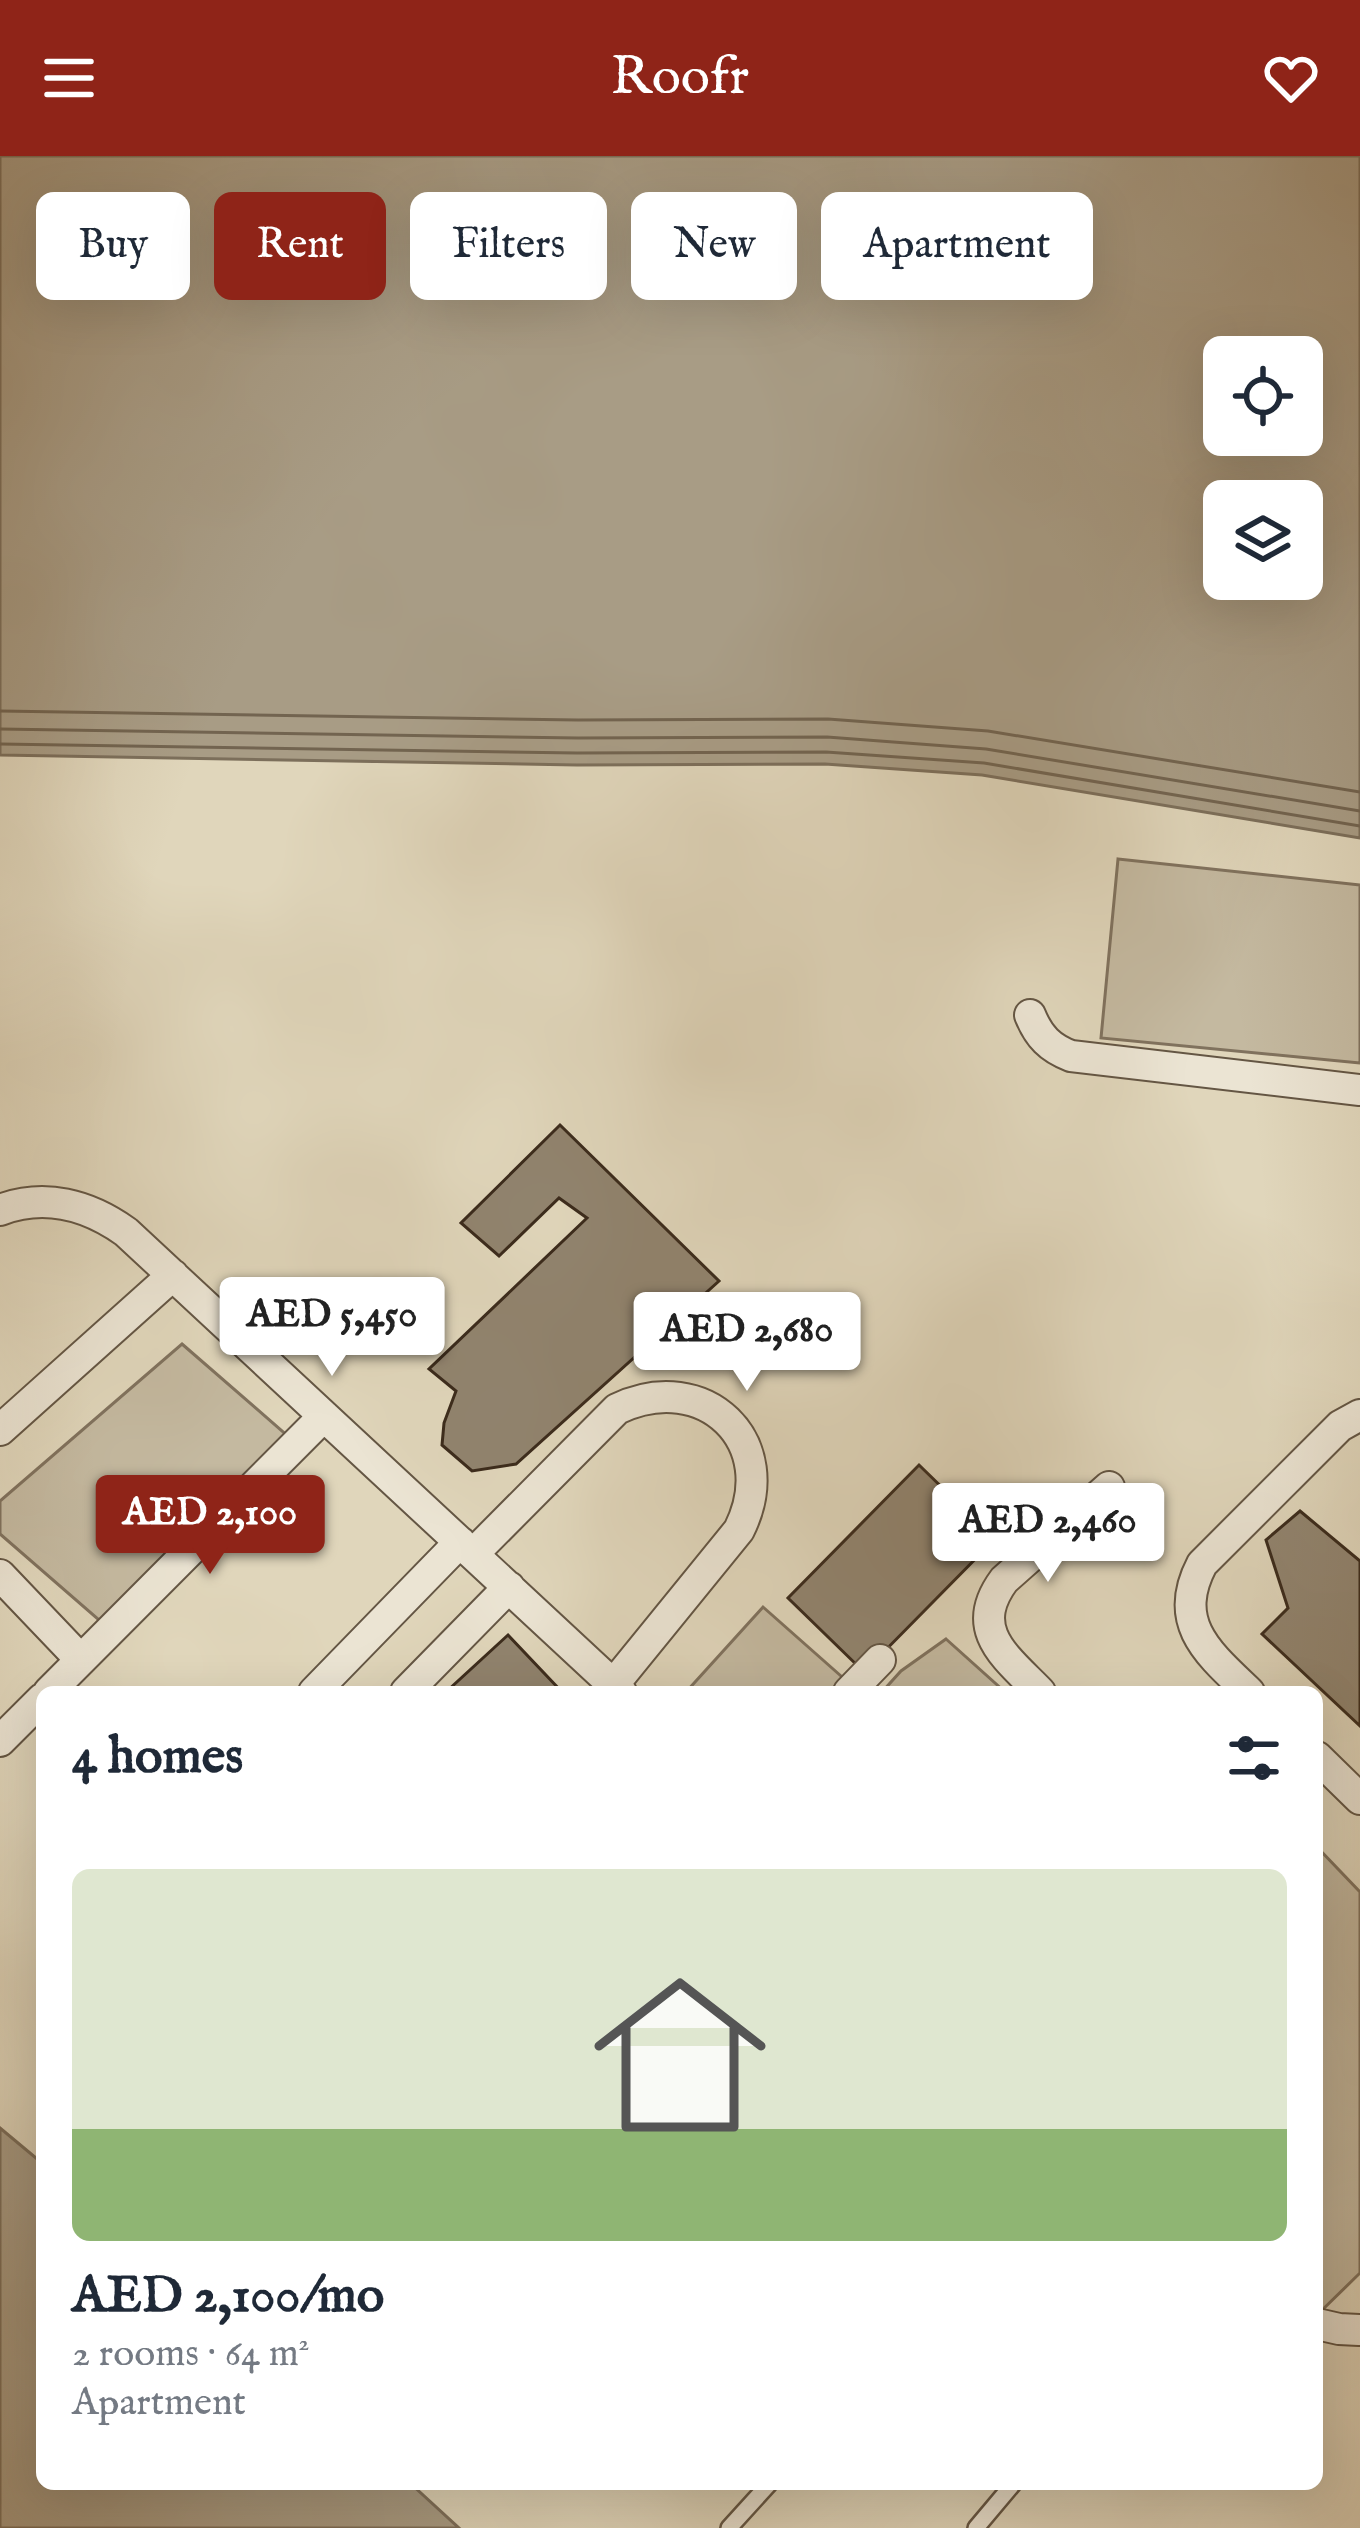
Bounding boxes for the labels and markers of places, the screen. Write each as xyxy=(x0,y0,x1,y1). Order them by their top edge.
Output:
pin: AED 5,450 xyxy=(195,1277,469,1379)
pin: AED 2,680 xyxy=(610,1292,884,1394)
pin: AED 2,100 xyxy=(73,1475,347,1577)
pin: AED 2,460 xyxy=(911,1483,1185,1585)

